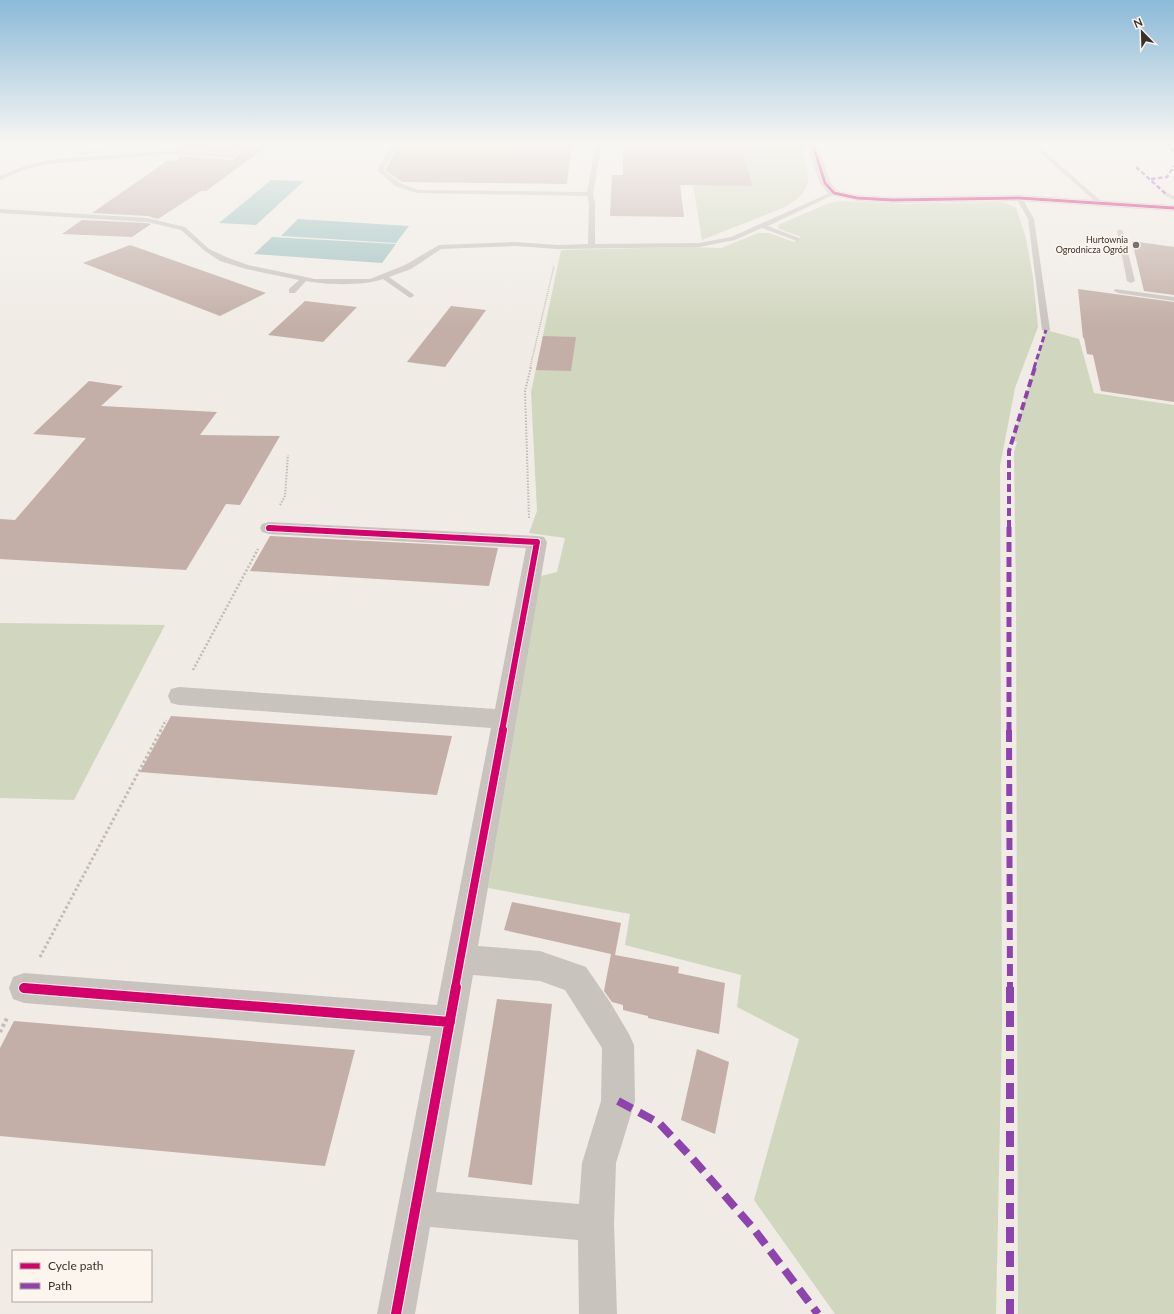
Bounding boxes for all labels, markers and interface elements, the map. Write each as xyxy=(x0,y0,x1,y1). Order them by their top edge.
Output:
north arrow xyxy=(1122,12,1162,52)
text: N xyxy=(1131,15,1144,30)
place label: Hurtownia Ogrodnicza Ogród xyxy=(1056,234,1128,255)
marker: Hurtownia Ogrodnicza Ogród xyxy=(1131,240,1141,250)
legend xyxy=(12,1250,152,1302)
text: Cycle path xyxy=(48,1258,103,1273)
text: Path xyxy=(48,1278,72,1293)

